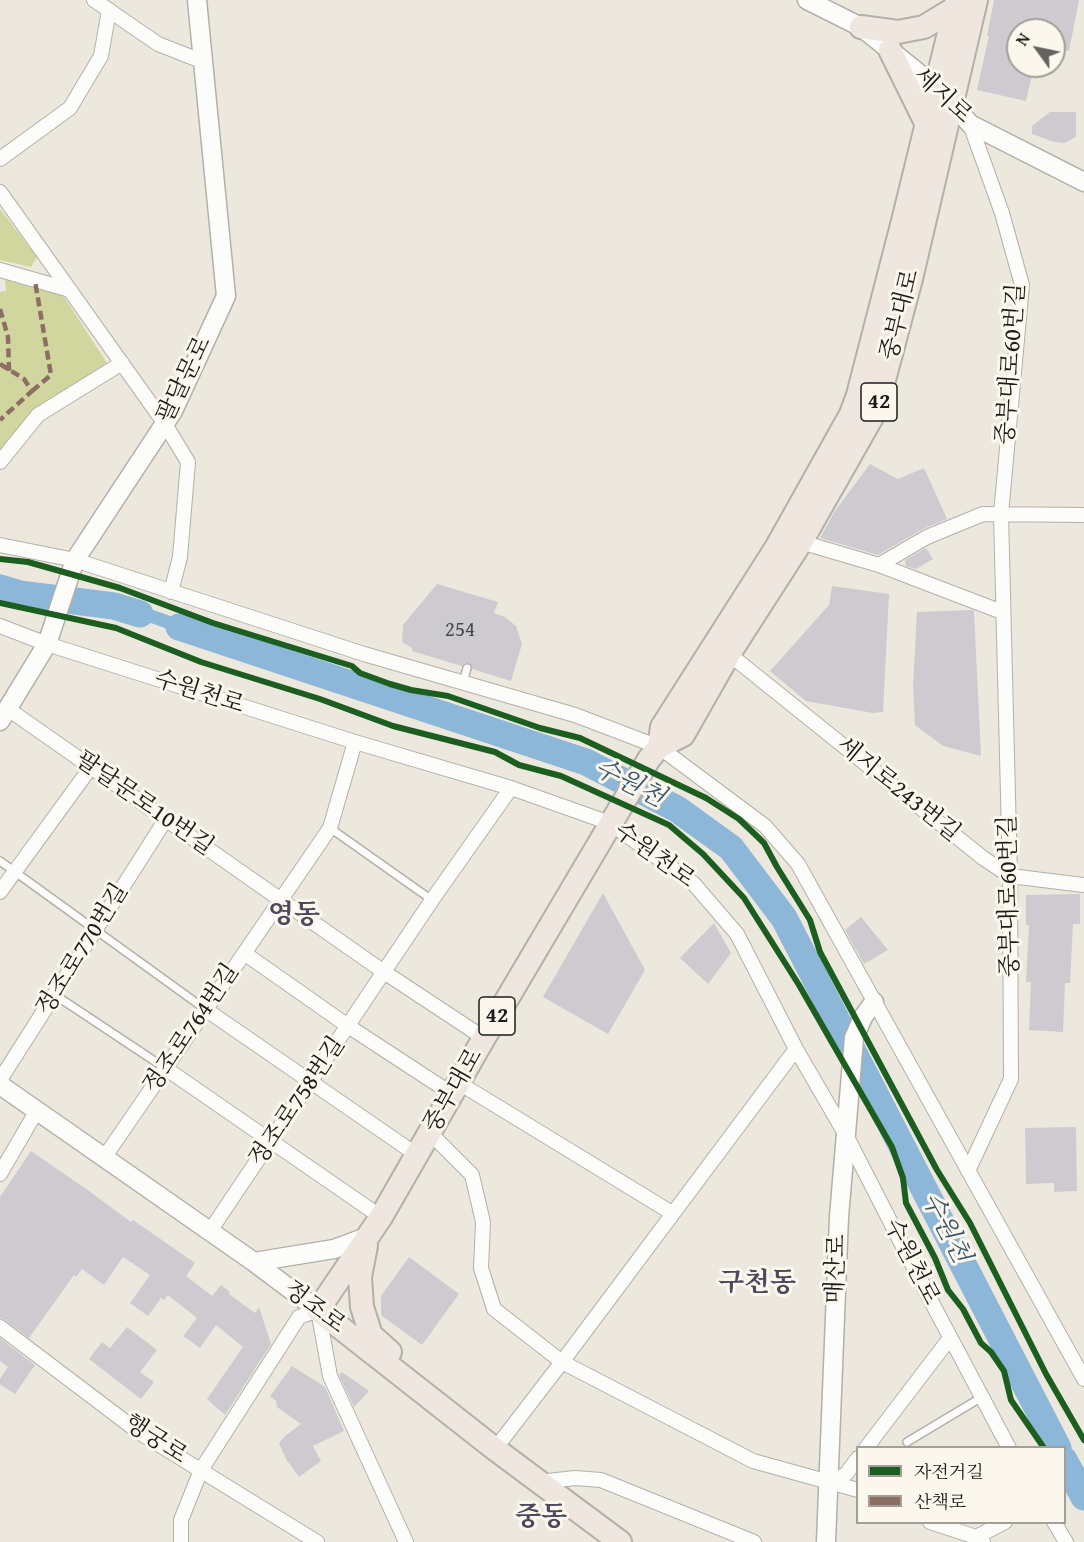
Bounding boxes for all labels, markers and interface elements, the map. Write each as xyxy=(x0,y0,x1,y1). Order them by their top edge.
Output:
north arrow xyxy=(1006,18,1066,78)
text: N xyxy=(1010,28,1036,50)
street label: 세지로 xyxy=(907,62,977,130)
street label: 중부대로 xyxy=(876,267,926,363)
street label: 중부대로60번길 xyxy=(992,282,1032,446)
street label: 팔달문로 xyxy=(152,332,218,428)
road number: 42 xyxy=(861,383,897,421)
house number: 254 xyxy=(445,618,475,644)
street label: 수원천로 xyxy=(150,665,248,721)
street label: 세지로243번길 xyxy=(830,731,966,849)
street label: 팔달문로10번길 xyxy=(69,746,219,862)
water label: 수원천 xyxy=(588,753,670,815)
street label: 중부대로60번길 xyxy=(994,815,1026,977)
street label: 수원천로 xyxy=(608,817,700,895)
street label: 정조로770번길 xyxy=(31,879,135,1021)
district label: 영동 xyxy=(268,900,320,932)
street label: 정조로764번길 xyxy=(138,959,246,1099)
road number: 42 xyxy=(479,997,515,1035)
street label: 정조로758번길 xyxy=(244,1032,352,1172)
street label: 중부대로 xyxy=(418,1044,490,1138)
water label: 수원천 xyxy=(914,1187,976,1269)
street label: 수원천로 xyxy=(877,1214,945,1310)
street label: 매산로 xyxy=(821,1234,853,1304)
district label: 구천동 xyxy=(718,1268,796,1300)
street label: 정조로 xyxy=(278,1276,350,1340)
street label: 행궁로 xyxy=(118,1409,192,1471)
legend xyxy=(856,1446,1066,1524)
text: 자전거길 xyxy=(914,1458,984,1485)
text: 산책로 xyxy=(914,1488,966,1515)
district label: 중동 xyxy=(515,1502,567,1534)

